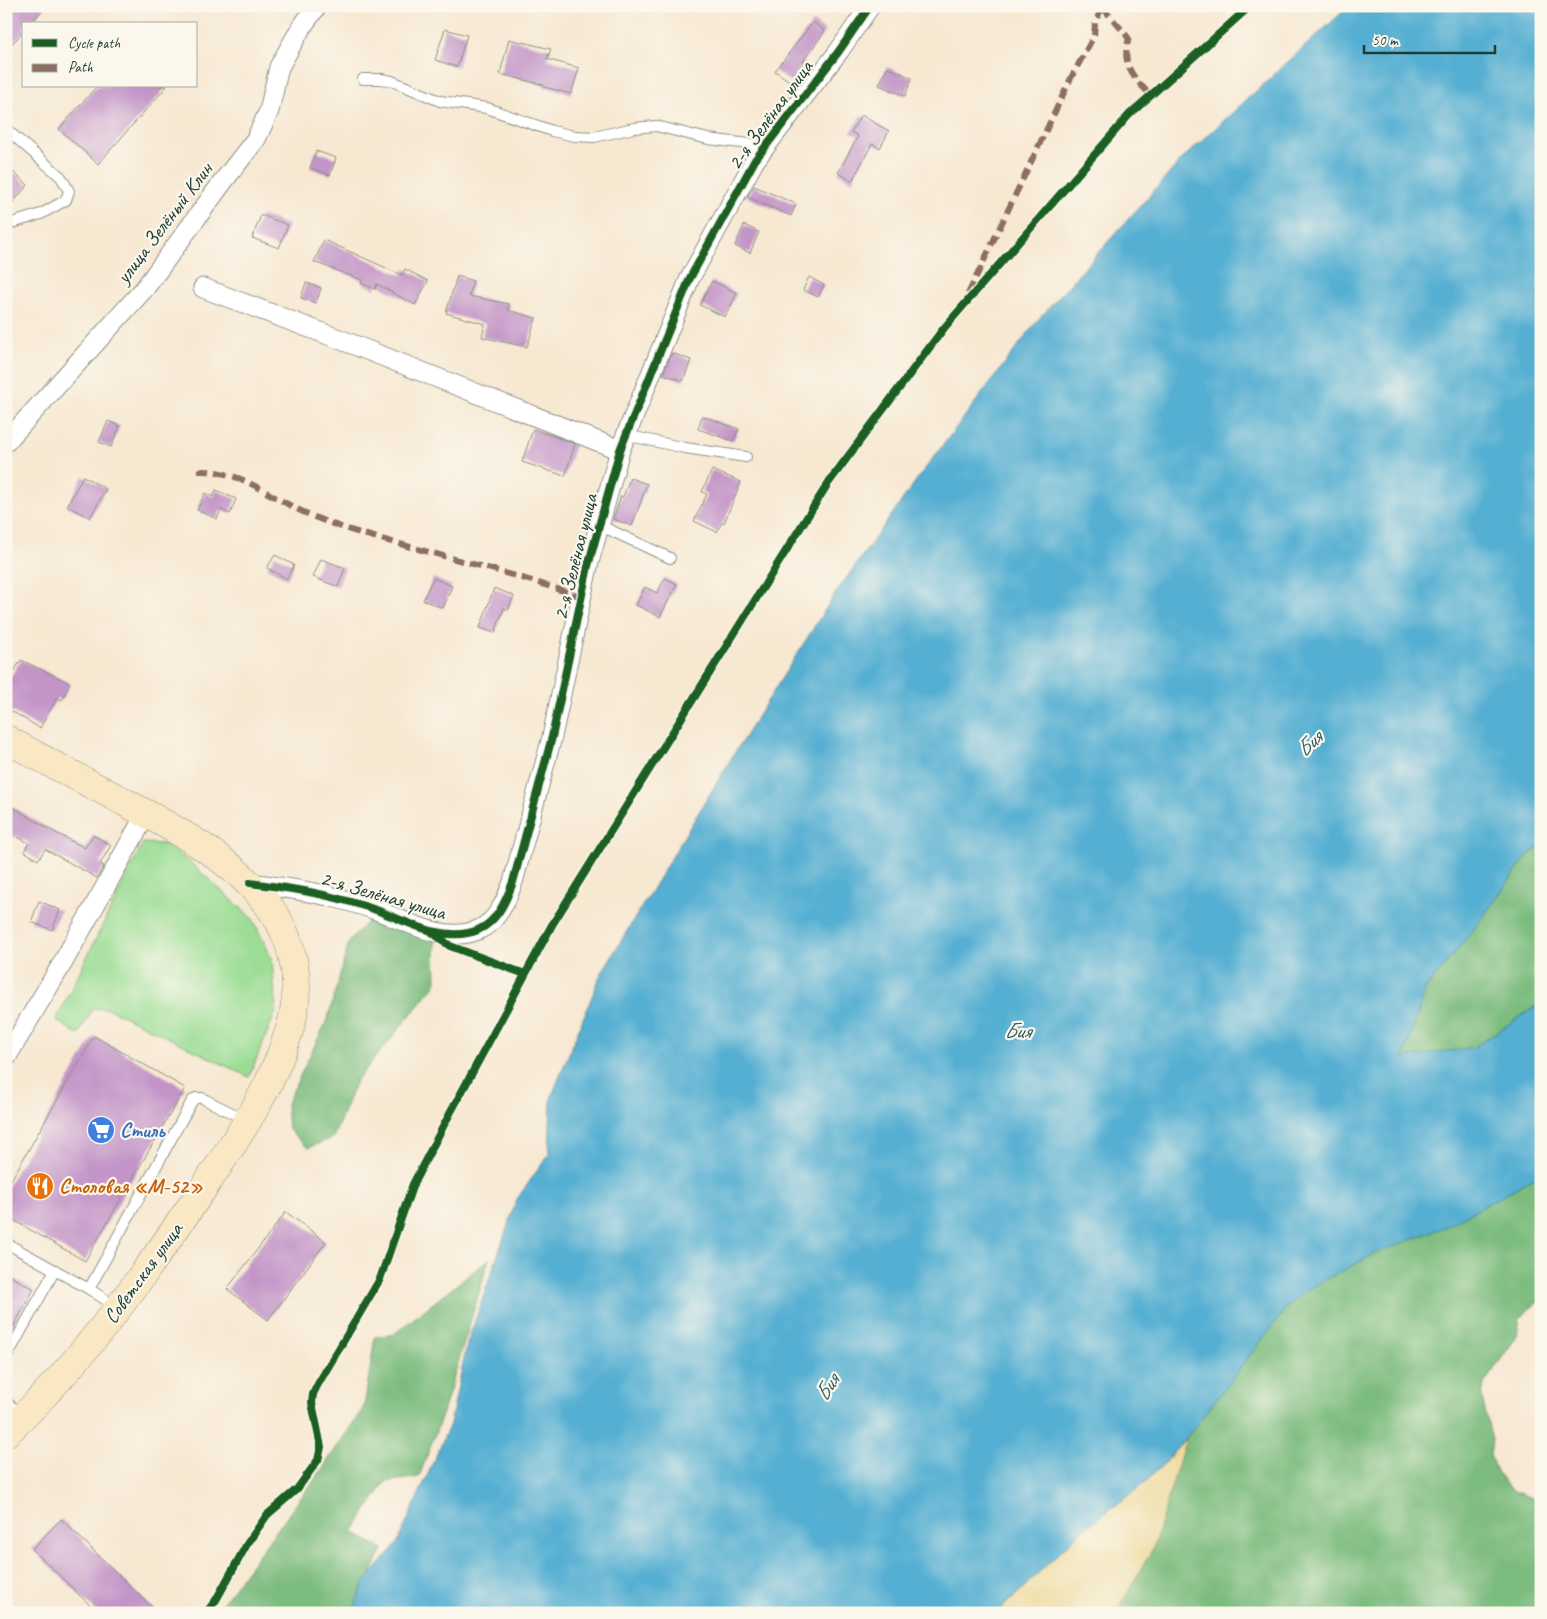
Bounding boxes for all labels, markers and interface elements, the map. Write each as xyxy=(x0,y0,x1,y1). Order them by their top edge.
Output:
legend xyxy=(22,22,198,88)
scale bar xyxy=(1364,22,1496,54)
text: 50 m xyxy=(1372,31,1399,50)
text: Cycle path xyxy=(68,34,120,53)
street label: 2-я Зелёная улица xyxy=(722,54,819,175)
text: Path xyxy=(68,58,94,77)
street label: улица Зелёный Клин xyxy=(109,156,219,290)
street label: 2-я Зелёная улица xyxy=(547,490,604,623)
water label: Бия xyxy=(1290,722,1331,763)
street label: 2-я Зелёная улица xyxy=(317,865,450,926)
water label: Бия xyxy=(1004,1017,1034,1045)
supermarket icon: Стиль xyxy=(86,1115,116,1145)
place label: Стиль xyxy=(120,1117,166,1143)
restaurant icon: Столовая «М-52» xyxy=(25,1171,55,1201)
place label: Столовая «М-52» xyxy=(59,1173,203,1199)
street label: Советская улица xyxy=(98,1216,189,1329)
water label: Бия xyxy=(808,1366,848,1406)

